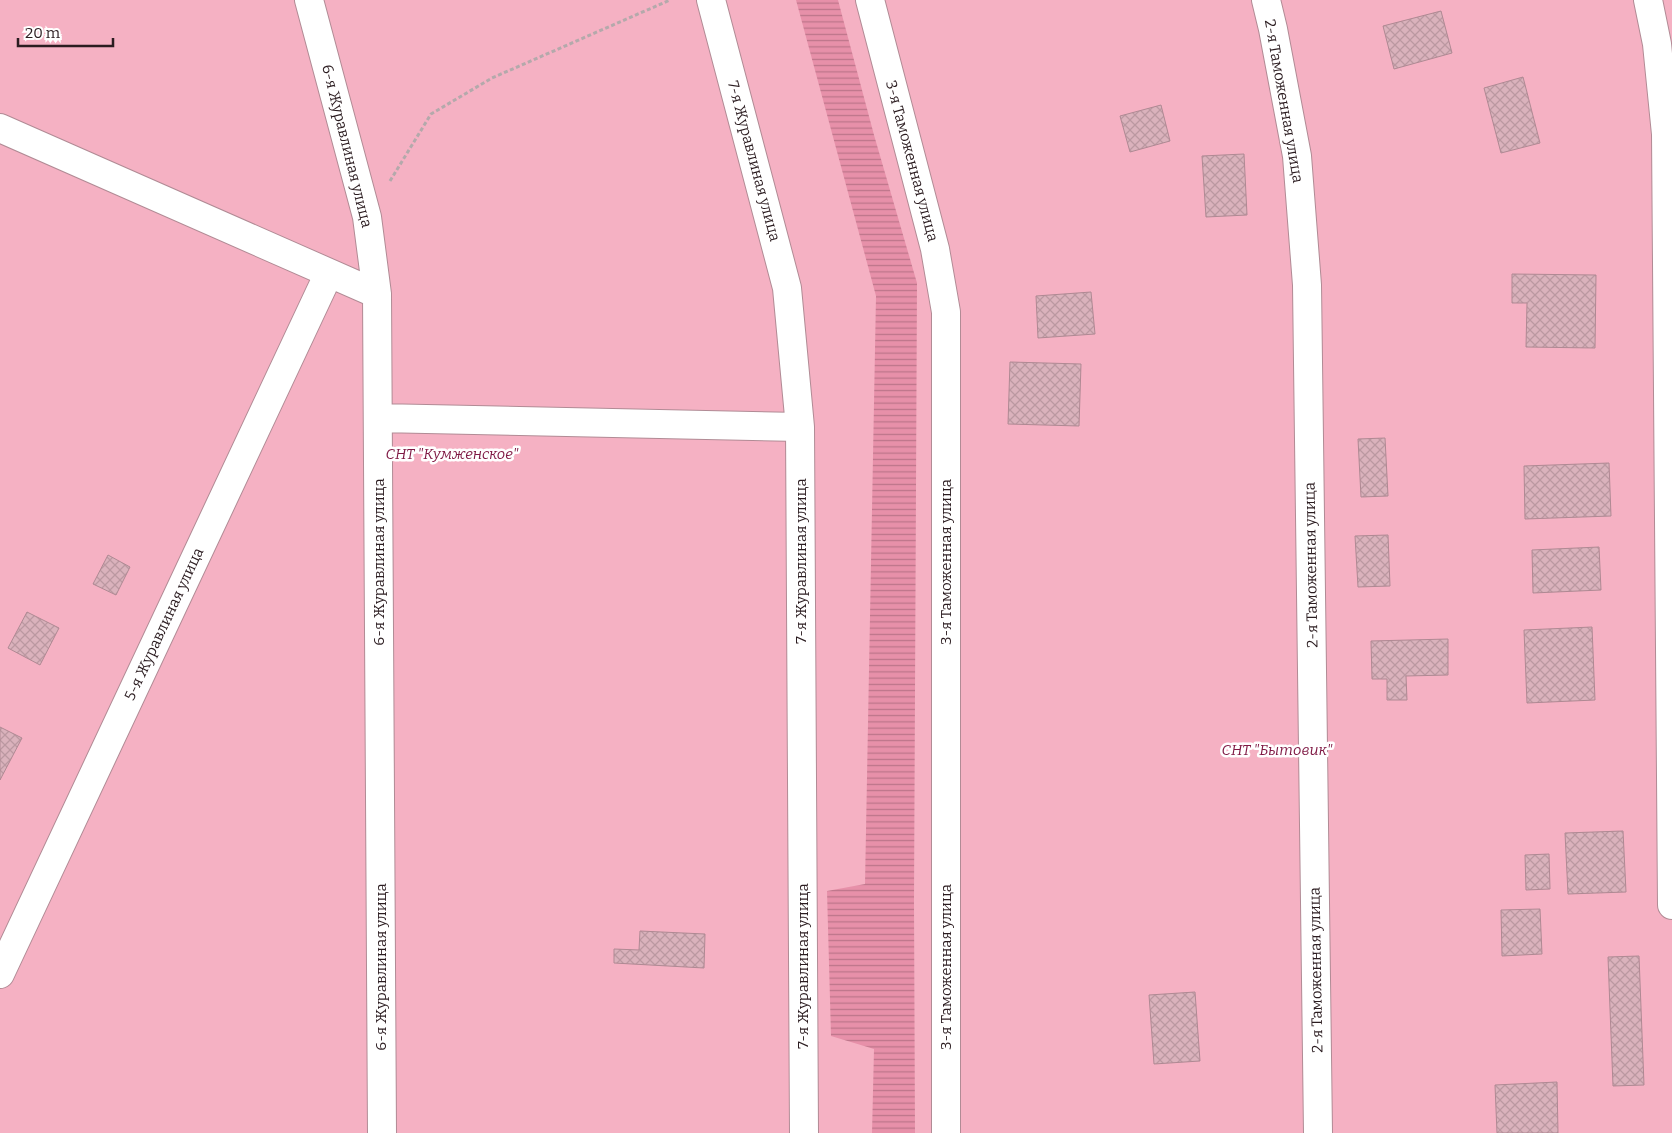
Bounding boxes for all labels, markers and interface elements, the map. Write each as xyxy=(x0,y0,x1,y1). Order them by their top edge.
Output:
scale bar xyxy=(18,15,112,47)
street label: 2-я Таможенная улица xyxy=(1261,18,1307,184)
text: 20 m xyxy=(25,24,61,42)
street label: 6-я Журавлиная улица xyxy=(318,63,376,229)
street label: 3-я Таможенная улица xyxy=(882,78,942,244)
street label: 7-я Журавлиная улица xyxy=(724,79,784,243)
park label: СНТ "Кумженское" xyxy=(386,445,519,463)
street label: 6-я Журавлиная улица xyxy=(370,478,388,646)
street label: 7-я Журавлиная улица xyxy=(792,478,810,644)
street label: 3-я Таможенная улица xyxy=(937,479,955,645)
street label: 2-я Таможенная улица xyxy=(1301,482,1321,648)
street label: 5-я Журавлиная улица xyxy=(121,545,207,703)
park label: СНТ "Бытовик" xyxy=(1222,741,1333,759)
street label: 6-я Журавлиная улица xyxy=(372,883,390,1051)
street label: 7-я Журавлиная улица xyxy=(794,883,812,1049)
street label: 3-я Таможенная улица xyxy=(937,884,955,1050)
street label: 2-я Таможенная улица xyxy=(1306,887,1326,1053)

